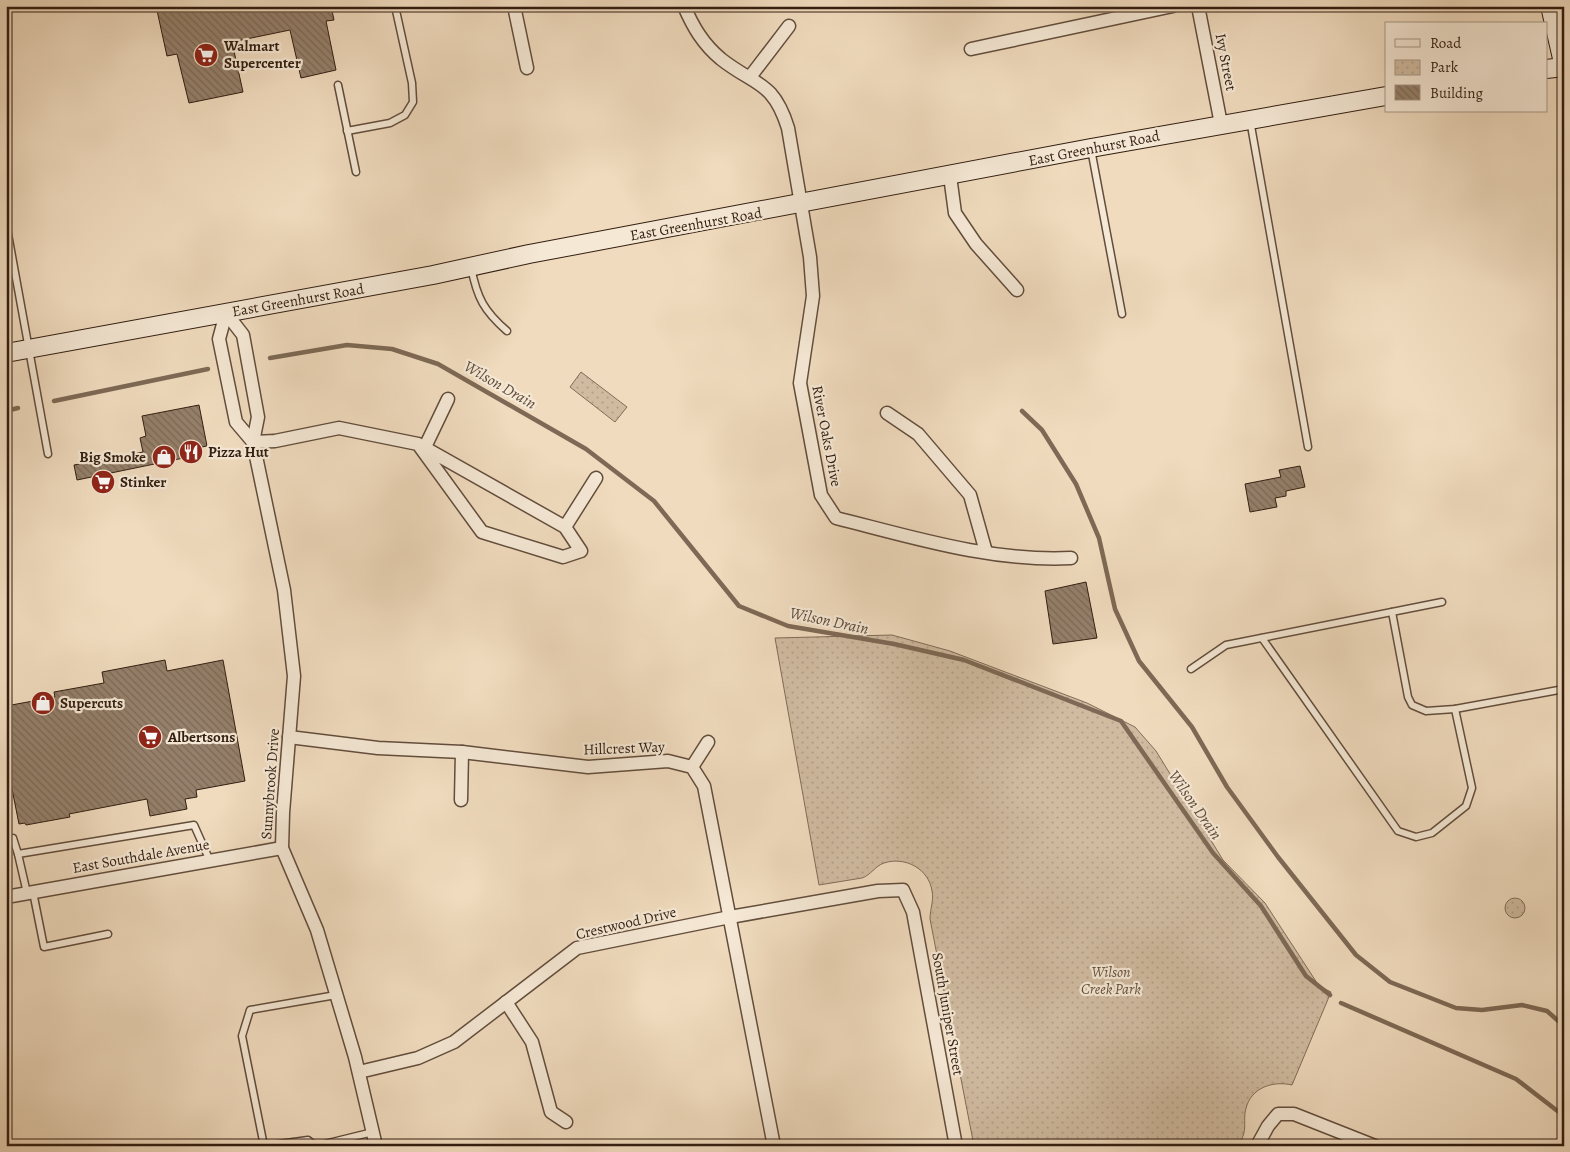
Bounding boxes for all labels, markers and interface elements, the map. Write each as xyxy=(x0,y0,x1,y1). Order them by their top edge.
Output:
legend xyxy=(1385,22,1548,112)
street label: Ivy Street xyxy=(1211,32,1241,93)
text: Road xyxy=(1430,33,1462,53)
place label: Walmart Supercenter xyxy=(223,36,301,73)
supermarket icon: Walmart Supercenter xyxy=(193,42,219,68)
text: Park xyxy=(1430,57,1459,77)
text: Building xyxy=(1430,83,1483,103)
street label: East Greenhurst Road xyxy=(1027,125,1162,171)
street label: East Greenhurst Road xyxy=(629,202,764,245)
street label: East Greenhurst Road xyxy=(231,278,366,321)
water label: Wilson Drain xyxy=(460,355,540,415)
street label: River Oaks Drive xyxy=(807,384,847,489)
restaurant icon: Pizza Hut xyxy=(178,439,204,465)
place label: Pizza Hut xyxy=(208,442,269,462)
shop icon: Big Smoke xyxy=(151,444,177,470)
place label: Big Smoke xyxy=(79,447,146,467)
supermarket icon: Stinker xyxy=(90,469,116,495)
place label: Stinker xyxy=(120,472,166,492)
water label: Wilson Drain xyxy=(788,602,871,640)
shop icon: Supercuts xyxy=(30,690,56,716)
place label: Supercuts xyxy=(60,693,123,713)
supermarket icon: Albertsons xyxy=(137,724,163,750)
place label: Albertsons xyxy=(167,727,235,747)
street label: Sunnybrook Drive xyxy=(256,728,284,840)
street label: Hillcrest Way xyxy=(583,737,665,759)
water label: Wilson Drain xyxy=(1163,766,1227,844)
street label: East Southdale Avenue xyxy=(71,834,211,878)
street label: Crestwood Drive xyxy=(574,902,678,944)
street label: South Juniper Street xyxy=(927,951,969,1077)
park label: Wilson Creek Park xyxy=(1081,962,1141,999)

